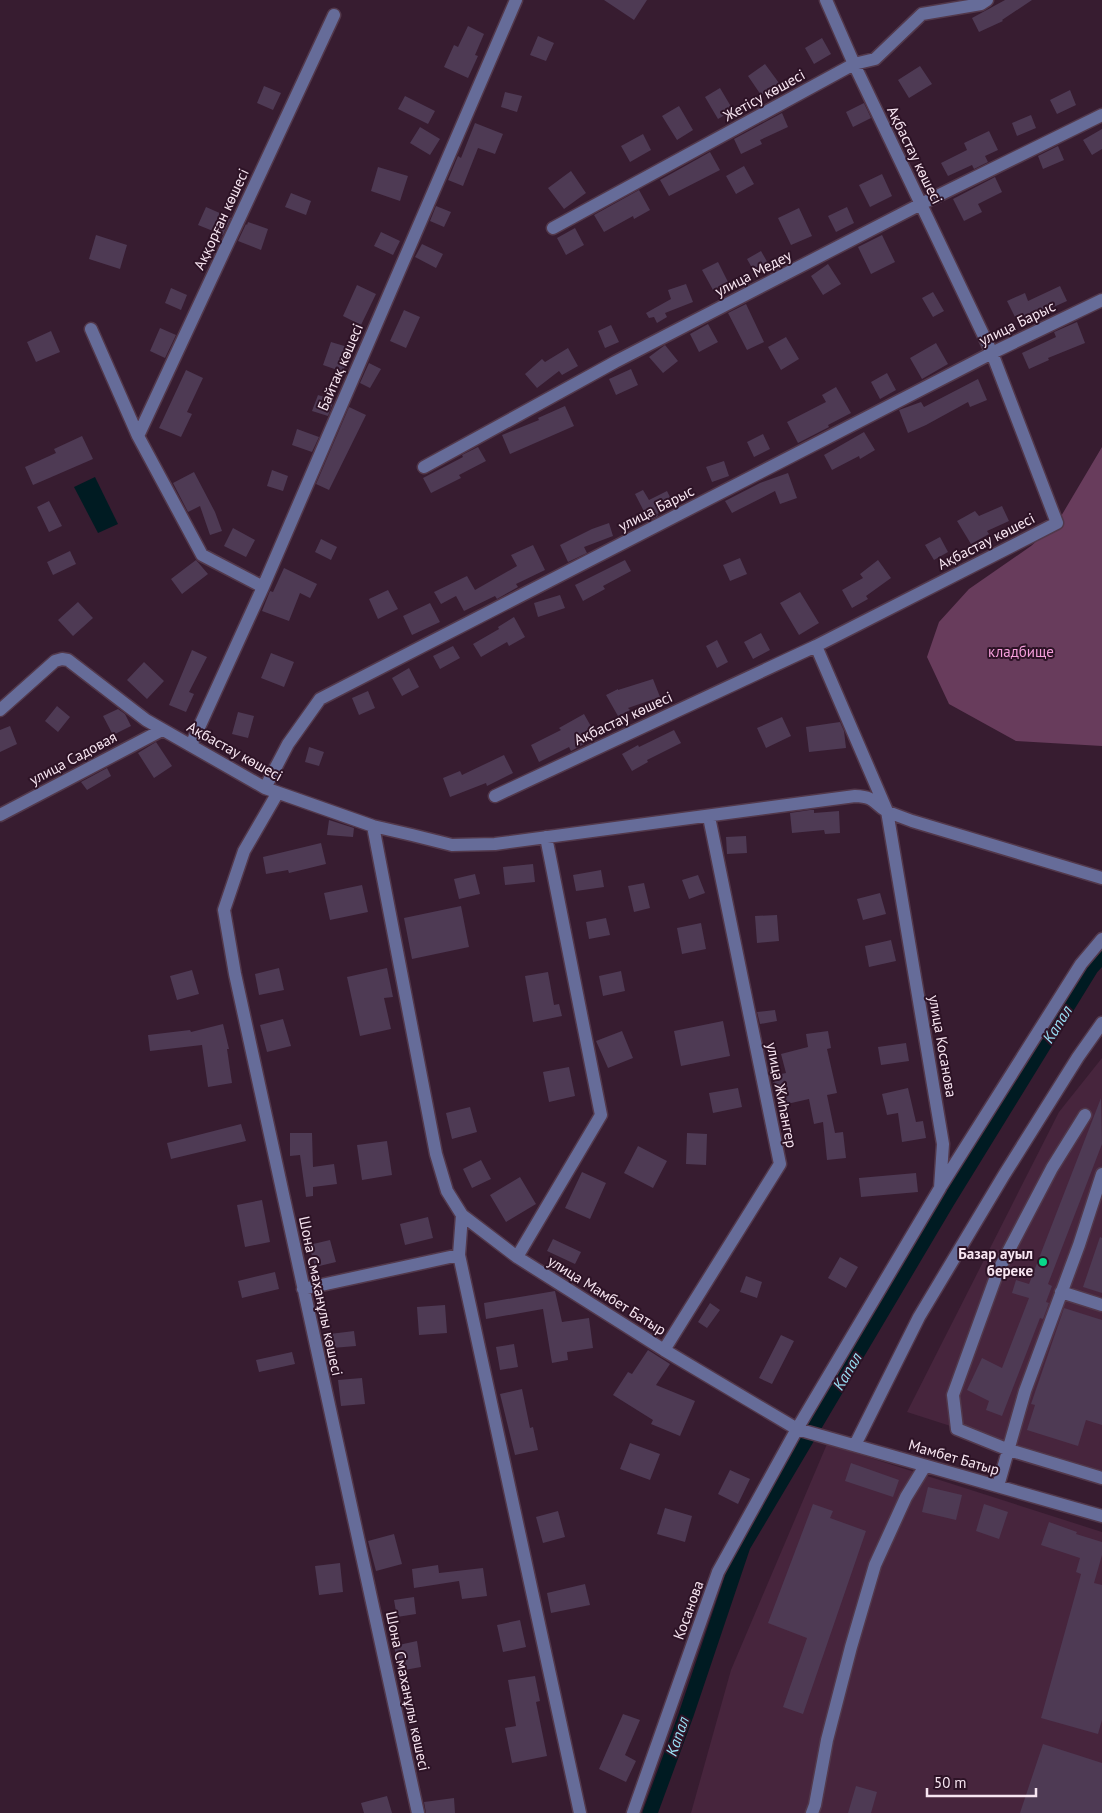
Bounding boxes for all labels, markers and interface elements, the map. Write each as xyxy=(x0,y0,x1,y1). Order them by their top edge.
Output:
street label: Жетісу көшесі xyxy=(719,65,808,126)
street label: Ақбастау көшесі xyxy=(883,103,947,207)
street label: Аққорған көшесі xyxy=(189,165,253,273)
street label: улица Медеу xyxy=(711,246,795,300)
street label: улица Барыс xyxy=(976,296,1059,350)
street label: Байтақ көшесі xyxy=(313,320,367,414)
street label: улица Барыс xyxy=(615,481,697,535)
street label: Ақбастау көшесі xyxy=(934,508,1038,574)
park label: кладбище xyxy=(988,642,1054,661)
street label: Ақбастау көшесі xyxy=(571,687,675,749)
street label: Ақбастау көшесі xyxy=(184,717,286,785)
street label: улица Садовая xyxy=(26,727,120,789)
street label: улица Косанова xyxy=(925,993,961,1099)
water label: Капал xyxy=(1038,1001,1076,1047)
street label: улица Жиhангер xyxy=(762,1041,802,1149)
street label: Шона Смаханұлы көшесі xyxy=(295,1214,347,1378)
place label: Базар ауыл береке xyxy=(958,1244,1033,1280)
street label: улица Мамбет Батыр xyxy=(544,1251,670,1339)
marker: Базар ауыл береке xyxy=(1037,1256,1049,1268)
water label: Капал xyxy=(828,1348,866,1394)
street label: Мамбет Батыр xyxy=(906,1435,1002,1479)
street label: Косанова xyxy=(669,1578,707,1642)
street label: Шона Смаханұлы көшесі xyxy=(382,1609,434,1773)
water label: Капал xyxy=(661,1713,693,1758)
scale bar xyxy=(927,1766,1036,1798)
text: 50 m xyxy=(934,1773,967,1792)

